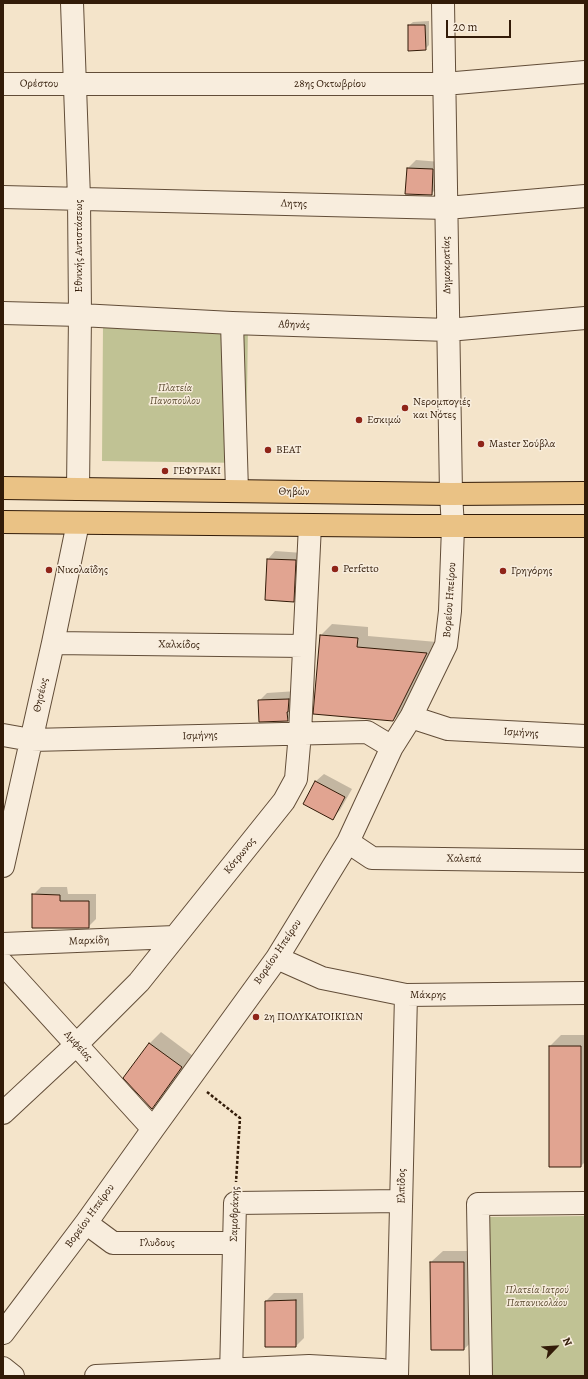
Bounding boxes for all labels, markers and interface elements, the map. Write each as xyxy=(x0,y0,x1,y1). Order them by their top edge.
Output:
scale bar xyxy=(448,12,513,38)
text: 20 m xyxy=(453,19,477,35)
street label: Ορέστου xyxy=(20,77,58,91)
street label: 28ης Οκτωβρίου xyxy=(294,77,366,91)
street label: Λητης xyxy=(281,197,307,211)
street label: Εθνικής Αντιστάσεως xyxy=(72,200,86,292)
street label: Δημοκρατίας xyxy=(440,236,454,294)
street label: Αθηνάς xyxy=(278,318,310,332)
park label: Πλατεία Πανοπούλου xyxy=(150,381,200,407)
place label: Νερομπογιές και Νότες xyxy=(413,395,471,421)
marker: Νερομπογιές και Νότες xyxy=(400,403,410,413)
place label: Εσκιμώ xyxy=(367,413,401,427)
marker: Εσκιμώ xyxy=(354,415,364,425)
place label: Master Σούβλα xyxy=(489,437,556,451)
marker: Master Σούβλα xyxy=(476,439,486,449)
place label: ΒΕΑΤ xyxy=(276,443,301,457)
marker: ΒΕΑΤ xyxy=(263,445,273,455)
place label: ΓΕΦΥΡΑΚΙ xyxy=(173,464,221,478)
marker: ΓΕΦΥΡΑΚΙ xyxy=(160,466,170,476)
street label: Θηβών xyxy=(279,485,309,499)
place label: Perfetto xyxy=(343,562,379,576)
street label: Βορείου Ηπείρου xyxy=(441,562,459,638)
place label: Νικολαΐδης xyxy=(57,563,108,577)
marker: Perfetto xyxy=(330,564,340,574)
place label: Γρηγόρης xyxy=(511,564,552,578)
marker: Νικολαΐδης xyxy=(44,565,54,575)
marker: Γρηγόρης xyxy=(498,566,508,576)
street label: Χαλκίδος xyxy=(158,638,200,652)
street label: Θησέως xyxy=(31,676,51,714)
street label: Ισμήνης xyxy=(503,725,539,741)
street label: Ισμήνης xyxy=(182,729,218,743)
street label: Κότρωνος xyxy=(221,835,259,877)
street label: Χαλεπά xyxy=(446,852,482,866)
street label: Βορείου Ηπείρου xyxy=(251,917,305,987)
street label: Μαρκίδη xyxy=(68,934,110,948)
street label: Μάκρης xyxy=(410,988,446,1002)
place label: 2η ΠΟΛΥΚΑΤΟΙΚΙΏΝ xyxy=(264,1010,363,1024)
marker: 2η ΠΟΛΥΚΑΤΟΙΚΙΏΝ xyxy=(251,1012,261,1022)
street label: Αμφείας xyxy=(61,1028,95,1064)
street label: Ελπίδος xyxy=(395,1168,409,1204)
street label: Βορείου Ηπείρου xyxy=(62,1182,118,1250)
street label: Σαμοθράκης xyxy=(227,1186,243,1242)
street label: Γλυδους xyxy=(139,1236,175,1250)
park label: Πλατεία Ιατρού Παπανικολάου xyxy=(505,1283,569,1309)
north arrow xyxy=(536,1327,576,1367)
text: N xyxy=(559,1335,576,1349)

